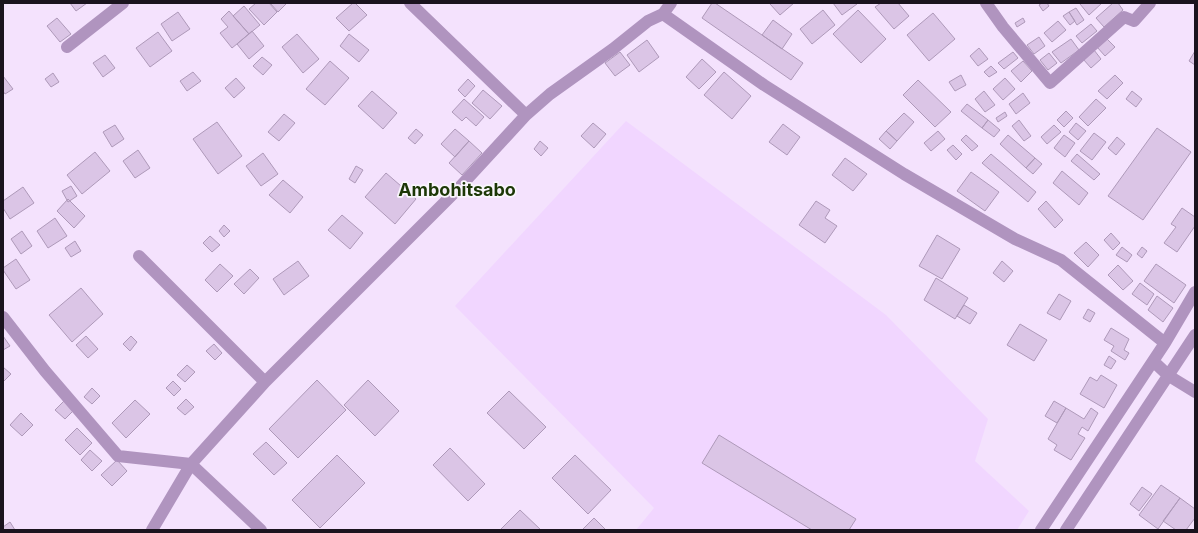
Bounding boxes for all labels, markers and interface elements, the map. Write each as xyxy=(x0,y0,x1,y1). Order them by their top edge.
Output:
district label: Ambohitsabo xyxy=(398,179,516,200)

